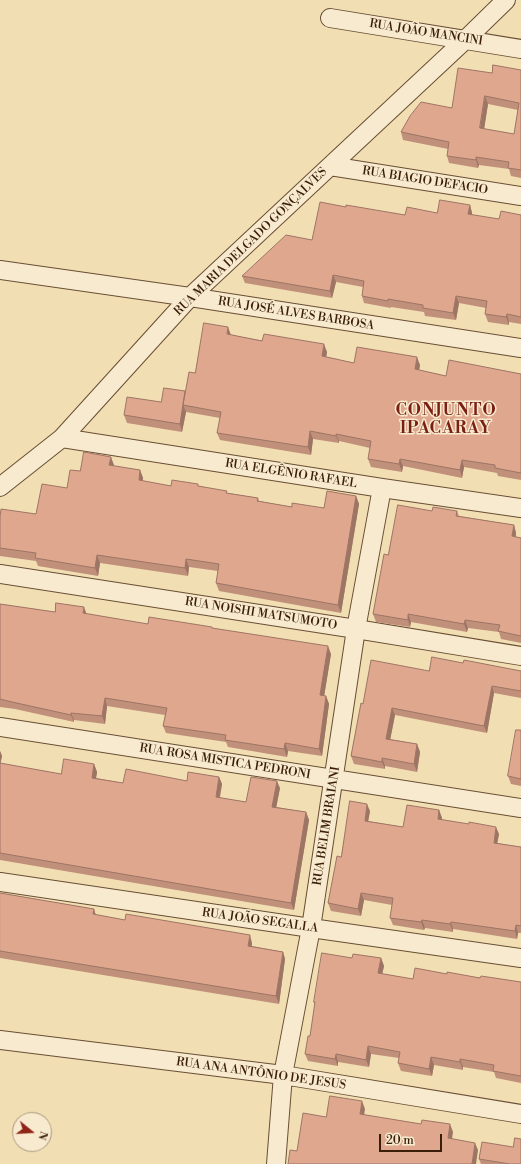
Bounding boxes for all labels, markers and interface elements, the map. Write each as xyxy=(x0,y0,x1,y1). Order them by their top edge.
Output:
street label: RUA JOÃO MANCINI xyxy=(368,17,484,49)
street label: RUA BIAGIO DEFACIO xyxy=(361,164,489,198)
street label: RUA MARIA DELGADO GONÇALVES xyxy=(172,165,330,319)
street label: RUA JOSÉ ALVES BARBOSA xyxy=(217,295,375,333)
district label: CONJUNTO IPACARAY xyxy=(395,401,497,439)
street label: RUA ELGÊNIO RAFAEL xyxy=(224,456,358,492)
street label: RUA NOISHI MATSUMOTO xyxy=(184,595,338,633)
street label: RUA ROSA MISTICA PEDRONI xyxy=(138,741,312,783)
street label: RUA BELIM BRAIANI xyxy=(310,765,344,887)
street label: RUA JOÃO SEGALLA xyxy=(201,906,319,936)
street label: RUA ANA ANTÔNIO DE JESUS xyxy=(175,1055,347,1093)
north arrow xyxy=(12,1112,52,1152)
scale bar xyxy=(381,1126,444,1152)
text: N xyxy=(34,1129,50,1142)
text: 20 m xyxy=(386,1133,414,1148)

